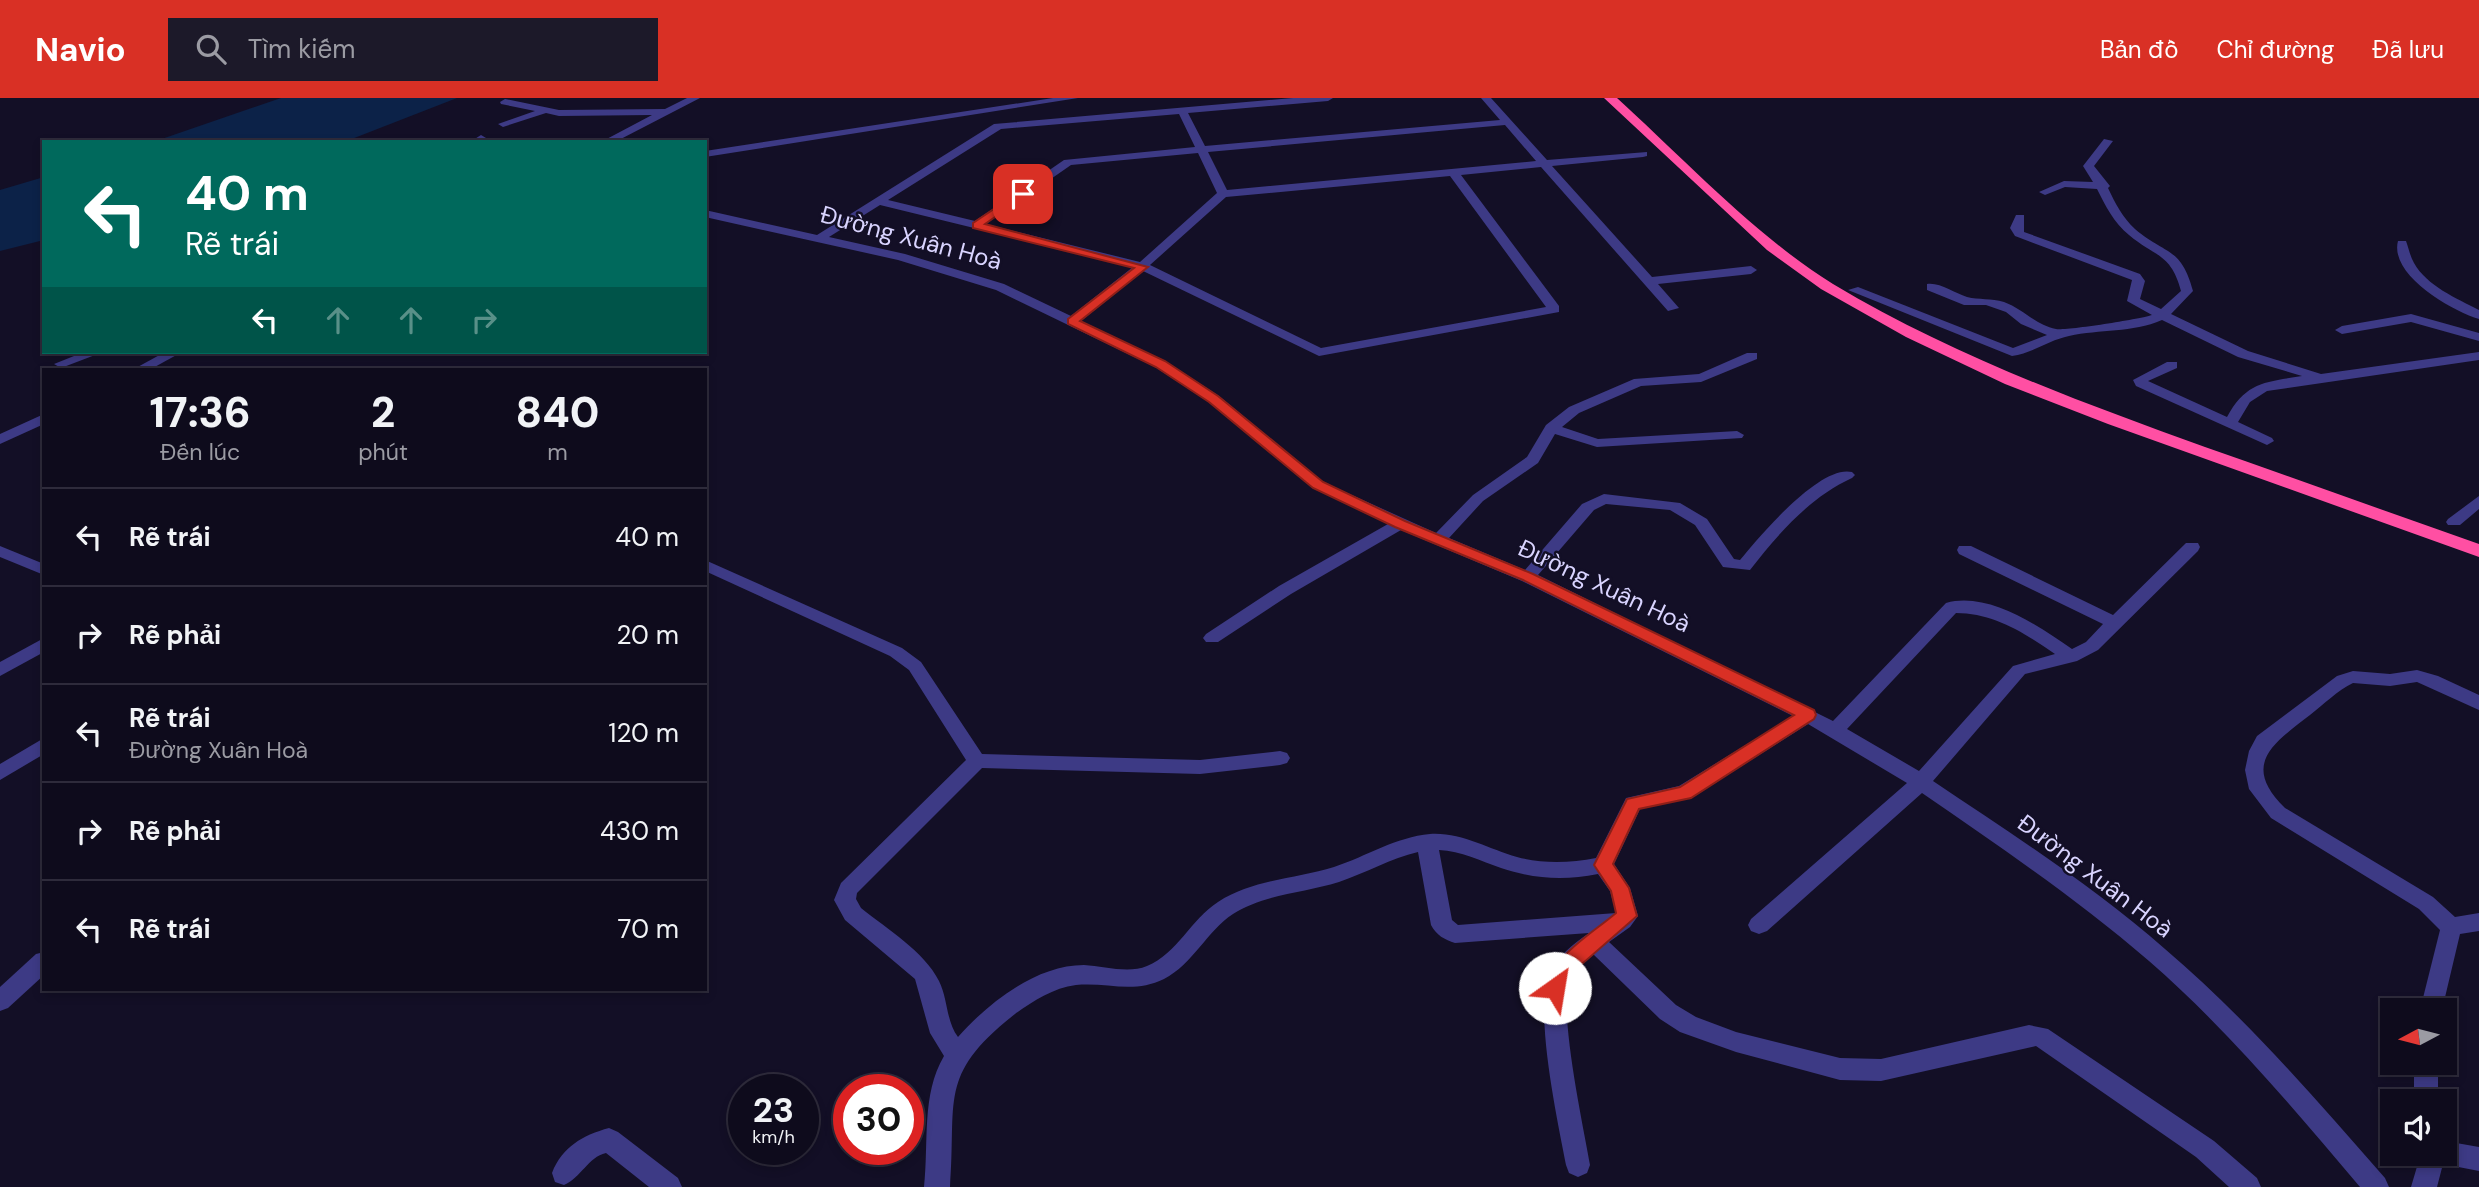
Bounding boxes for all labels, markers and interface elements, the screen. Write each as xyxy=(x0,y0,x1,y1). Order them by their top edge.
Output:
search box xyxy=(168,18,658,81)
text: Navio xyxy=(35,28,126,71)
icon: search xyxy=(192,30,230,68)
text: Tìm kiếm xyxy=(248,32,355,66)
text: Bản đồ xyxy=(2100,34,2178,65)
text: Chỉ đường xyxy=(2216,34,2334,65)
text: Đã lưu xyxy=(2372,34,2444,65)
text: 40 m xyxy=(185,161,309,225)
pin xyxy=(993,164,1053,224)
icon: left xyxy=(70,168,161,259)
icon: arrive xyxy=(1004,175,1042,213)
street label: Đường Xuân Hoà xyxy=(817,198,1005,277)
text: Rẽ trái xyxy=(185,223,279,265)
icon: left xyxy=(246,301,284,339)
icon: ahead xyxy=(319,301,357,339)
icon: ahead xyxy=(392,301,430,339)
icon: right xyxy=(465,301,503,339)
text: 17:36 xyxy=(150,385,251,440)
text: 2 xyxy=(371,385,395,440)
text: 840 xyxy=(516,385,599,440)
text: Đến lúc xyxy=(160,437,240,467)
text: phút xyxy=(358,437,408,467)
text: m xyxy=(547,437,568,467)
icon: left xyxy=(70,518,108,556)
text: Rẽ trái xyxy=(129,520,211,554)
text: 40 m xyxy=(615,520,679,554)
street label: Đường Xuân Hoà xyxy=(1513,532,1695,639)
icon: right xyxy=(70,616,108,654)
text: Rẽ phải xyxy=(129,618,221,652)
text: 20 m xyxy=(616,618,679,652)
text: Rẽ trái xyxy=(129,701,211,735)
icon: left xyxy=(70,714,108,752)
text: 120 m xyxy=(608,716,679,750)
text: Đường Xuân Hoà xyxy=(129,735,308,765)
street label: Đường Xuân Hoà xyxy=(2011,807,2179,944)
icon: right xyxy=(70,812,108,850)
text: Rẽ phải xyxy=(129,814,221,848)
text: 430 m xyxy=(600,814,679,848)
icon: left xyxy=(70,910,108,948)
text: Rẽ trái xyxy=(129,912,211,946)
text: 70 m xyxy=(618,912,679,946)
position arrow xyxy=(1518,951,1592,1025)
north arrow xyxy=(2380,998,2457,1074)
map controls xyxy=(2380,998,2457,1166)
speed limit sign: 30 xyxy=(833,1074,924,1165)
text: 23 xyxy=(753,1087,794,1133)
button: sound xyxy=(2380,1089,2457,1166)
text: km/h xyxy=(752,1125,795,1149)

